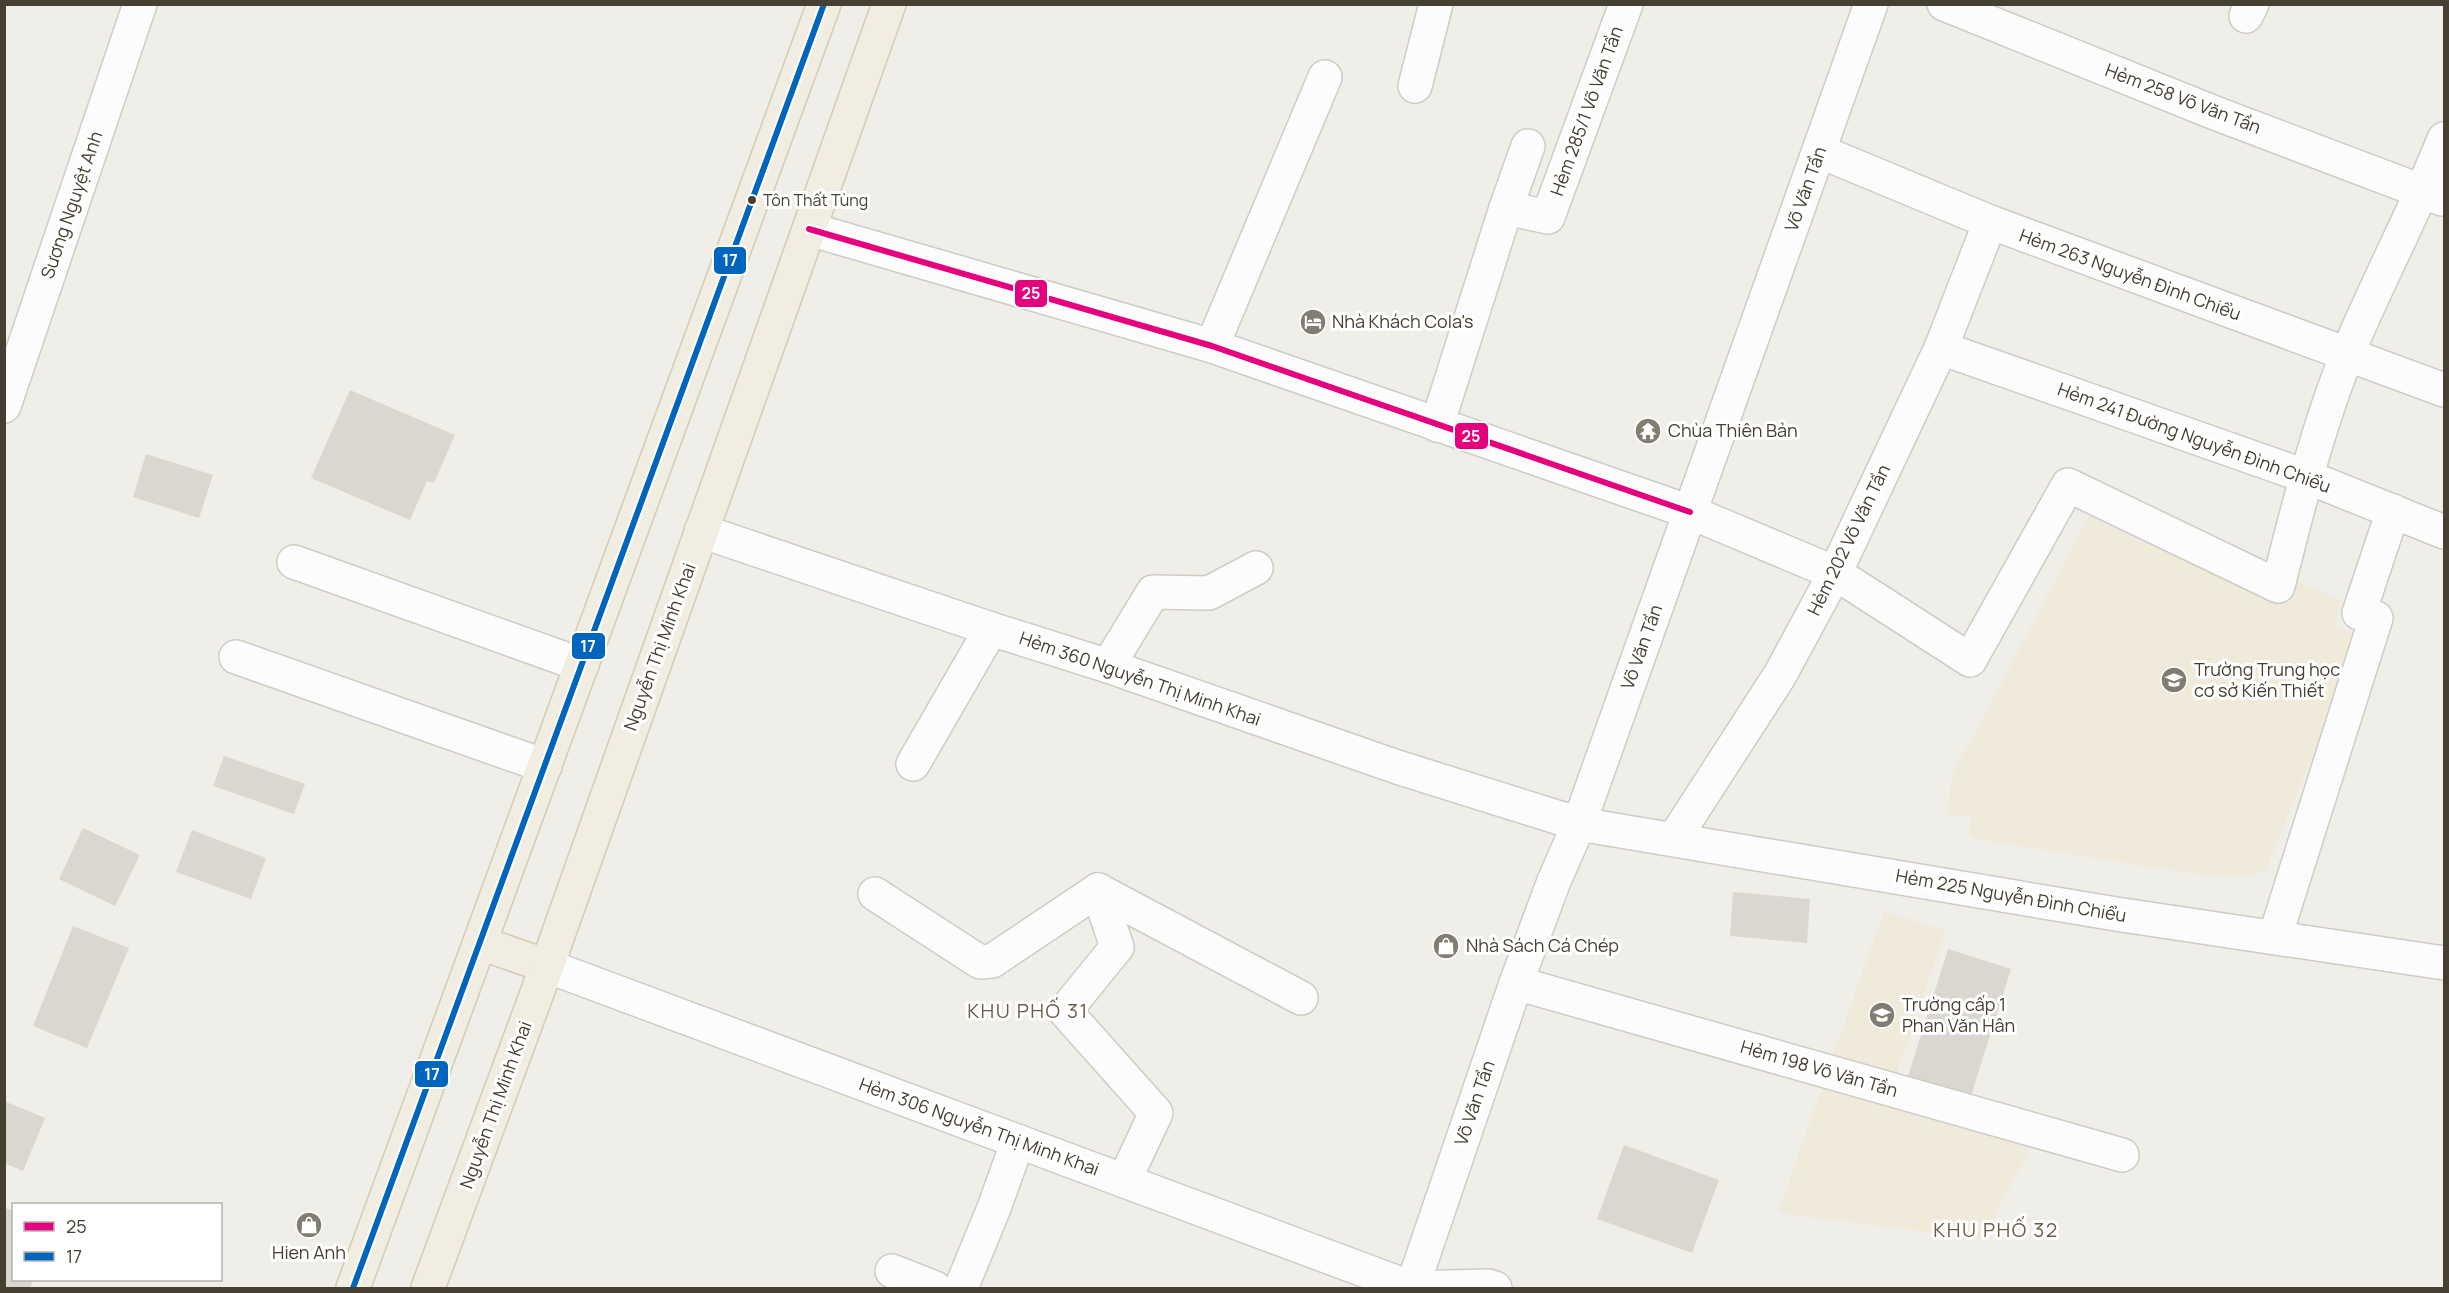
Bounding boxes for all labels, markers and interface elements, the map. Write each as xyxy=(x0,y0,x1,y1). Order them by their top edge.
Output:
street label: Hẻm 285/1 Võ Văn Tần xyxy=(1544,22,1628,199)
street label: Hẻm 258 Võ Văn Tần xyxy=(2102,57,2265,139)
street label: Sương Nguyệt Anh xyxy=(35,128,108,282)
street label: Võ Văn Tần xyxy=(1779,143,1831,234)
place label: Tôn Thất Tùng xyxy=(763,189,868,211)
marker: Tôn Thất Tùng xyxy=(746,194,758,206)
street label: Hẻm 263 Nguyễn Ðình Chiểu xyxy=(2016,223,2244,325)
line badge: 17 xyxy=(713,246,747,275)
text: 17 xyxy=(722,249,738,271)
line badge: 25 xyxy=(1014,279,1048,308)
text: 25 xyxy=(1022,282,1040,304)
hotel icon: Nhà Khách Cola's xyxy=(1298,307,1328,337)
place label: Nhà Khách Cola's xyxy=(1332,309,1473,333)
street label: Hẻm 241 Đường Nguyễn Đình Chiểu xyxy=(2054,376,2334,498)
temple icon: Chùa Thiên Bản xyxy=(1633,416,1663,446)
place label: Chùa Thiên Bản xyxy=(1668,418,1798,442)
line badge: 25 xyxy=(1454,422,1489,450)
text: 25 xyxy=(1462,425,1480,447)
street label: Hẻm 202 Võ Văn Tần xyxy=(1801,460,1895,619)
street label: Nguyễn Thị Minh Khai xyxy=(618,560,701,734)
street label: Võ Văn Tần xyxy=(1615,601,1667,692)
street label: Hẻm 360 Nguyễn Thị Minh Khai xyxy=(1016,625,1264,731)
line badge: 17 xyxy=(571,632,606,660)
text: 17 xyxy=(580,635,596,657)
place label: Trường Trung học cơ sở Kiến Thiết xyxy=(2194,657,2340,702)
school or university icon: Trường Trung học cơ sở Kiến Thiết xyxy=(2159,665,2189,695)
street label: Hẻm 225 Nguyễn Ðình Chiểu xyxy=(1894,863,2128,927)
shop icon: Nhà Sách Cá Chép xyxy=(1431,931,1461,961)
place label: Nhà Sách Cá Chép xyxy=(1466,933,1619,957)
place label: Trường cấp 1 Phan Văn Hân xyxy=(1902,992,2015,1037)
district label: KHU PHỐ 31 xyxy=(967,996,1089,1024)
school or university icon: Trường cấp 1 Phan Văn Hân xyxy=(1867,1000,1897,1030)
street label: Nguyễn Thị Minh Khai xyxy=(454,1018,537,1192)
street label: Hẻm 198 Võ Văn Tần xyxy=(1738,1034,1901,1102)
street label: Võ Văn Tần xyxy=(1448,1057,1500,1148)
line badge: 17 xyxy=(414,1060,449,1088)
text: 17 xyxy=(424,1063,440,1085)
street label: Hẻm 306 Nguyễn Thị Minh Khai xyxy=(856,1071,1103,1181)
legend xyxy=(12,1203,222,1281)
shop icon: Hien Anh xyxy=(294,1210,324,1240)
text: 25 xyxy=(66,1214,87,1238)
district label: KHU PHỐ 32 xyxy=(1933,1215,2059,1243)
place label: Hien Anh xyxy=(272,1240,346,1264)
text: 17 xyxy=(66,1244,82,1268)

